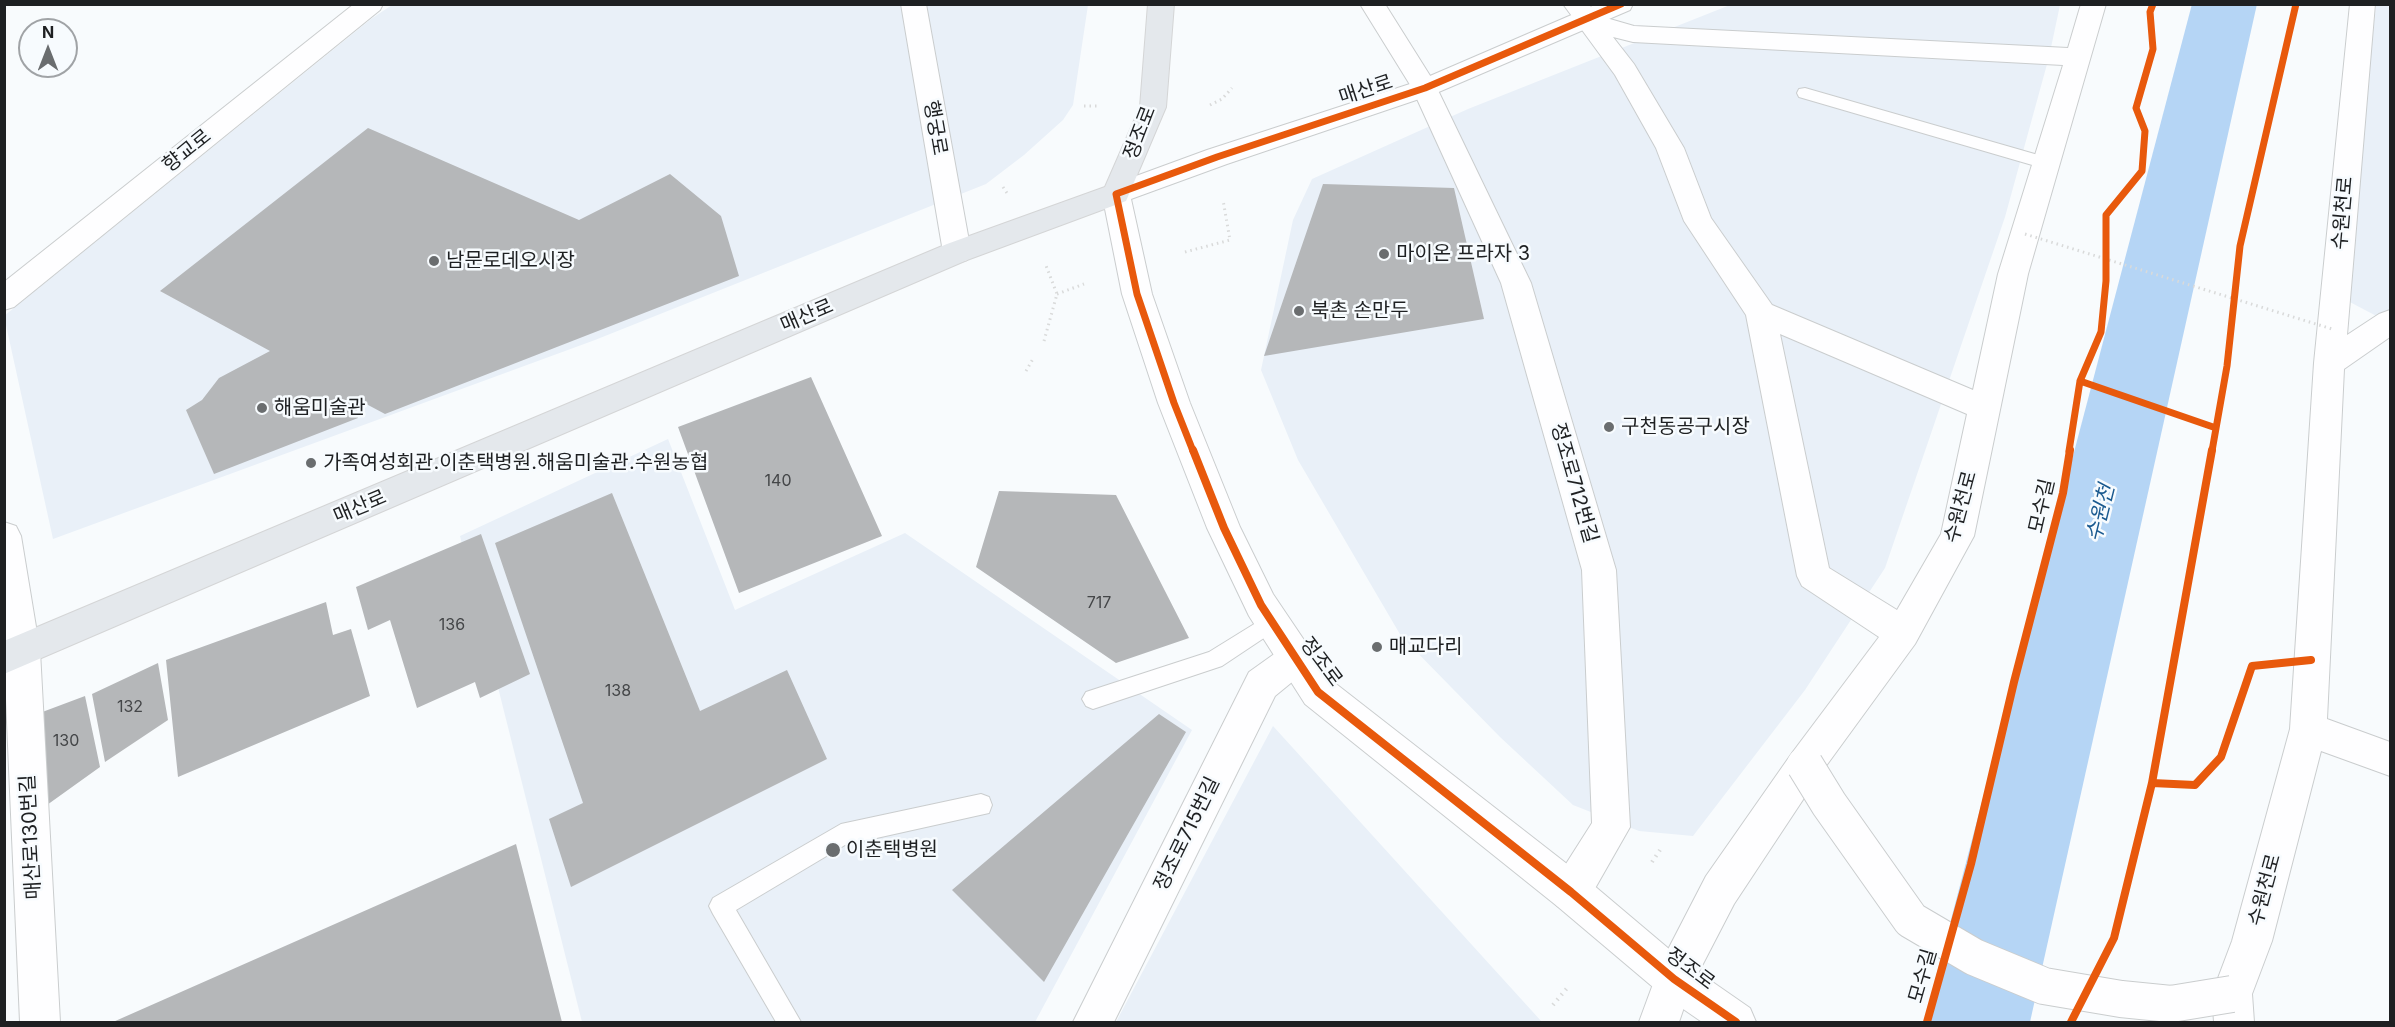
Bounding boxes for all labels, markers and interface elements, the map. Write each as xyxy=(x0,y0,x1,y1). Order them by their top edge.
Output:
north arrow xyxy=(18,18,78,78)
text: N xyxy=(42,22,54,42)
street label: 매산로 xyxy=(1336,70,1396,110)
street label: 행궁로 xyxy=(918,99,952,157)
street label: 정조로 xyxy=(1119,103,1161,163)
street label: 향교로 xyxy=(158,124,216,178)
street label: 수원천로 xyxy=(2328,175,2358,251)
place label: 마이온 프라자 3 xyxy=(1396,242,1530,266)
marker: 마이온 프라자 3 xyxy=(1377,247,1391,261)
place label: 남문로데오시장 xyxy=(446,249,575,273)
marker: 남문로데오시장 xyxy=(427,254,441,268)
street label: 매산로 xyxy=(777,294,837,338)
place label: 북촌 손만두 xyxy=(1311,299,1409,323)
marker: 북촌 손만두 xyxy=(1292,304,1306,318)
place label: 해움미술관 xyxy=(274,396,366,420)
marker: 해움미술관 xyxy=(255,401,269,415)
place label: 구천동공구시장 xyxy=(1621,415,1750,439)
street label: 정조로712번길 xyxy=(1545,420,1603,546)
marker: 구천동공구시장 xyxy=(1602,420,1616,434)
place label: 가족여성회관.이춘택병원.해움미술관.수원농협 xyxy=(323,451,708,475)
marker: 가족여성회관.이춘택병원.해움미술관.수원농협 xyxy=(304,456,318,470)
street label: 수원천로 xyxy=(1940,468,1982,546)
house number: 140 xyxy=(765,471,791,491)
street label: 모수길 xyxy=(2024,476,2060,536)
water label: 수원천 xyxy=(2082,482,2120,544)
street label: 매산로 xyxy=(330,485,390,529)
house number: 717 xyxy=(1087,593,1111,613)
house number: 136 xyxy=(439,615,465,635)
street label: 정조로 xyxy=(1295,633,1347,691)
place label: 매교다리 xyxy=(1389,635,1463,659)
marker: 매교다리 xyxy=(1370,640,1384,654)
house number: 138 xyxy=(605,681,631,701)
house number: 132 xyxy=(117,697,143,717)
house number: 130 xyxy=(53,731,79,751)
street label: 정조로715번길 xyxy=(1149,773,1225,895)
street label: 매산로130번길 xyxy=(16,774,46,900)
place label: 이춘택병원 xyxy=(846,838,938,862)
marker: 이춘택병원 xyxy=(824,841,842,859)
street label: 수원천로 xyxy=(2244,851,2286,929)
street label: 정조로 xyxy=(1661,943,1719,995)
street label: 모수길 xyxy=(1904,946,1942,1006)

